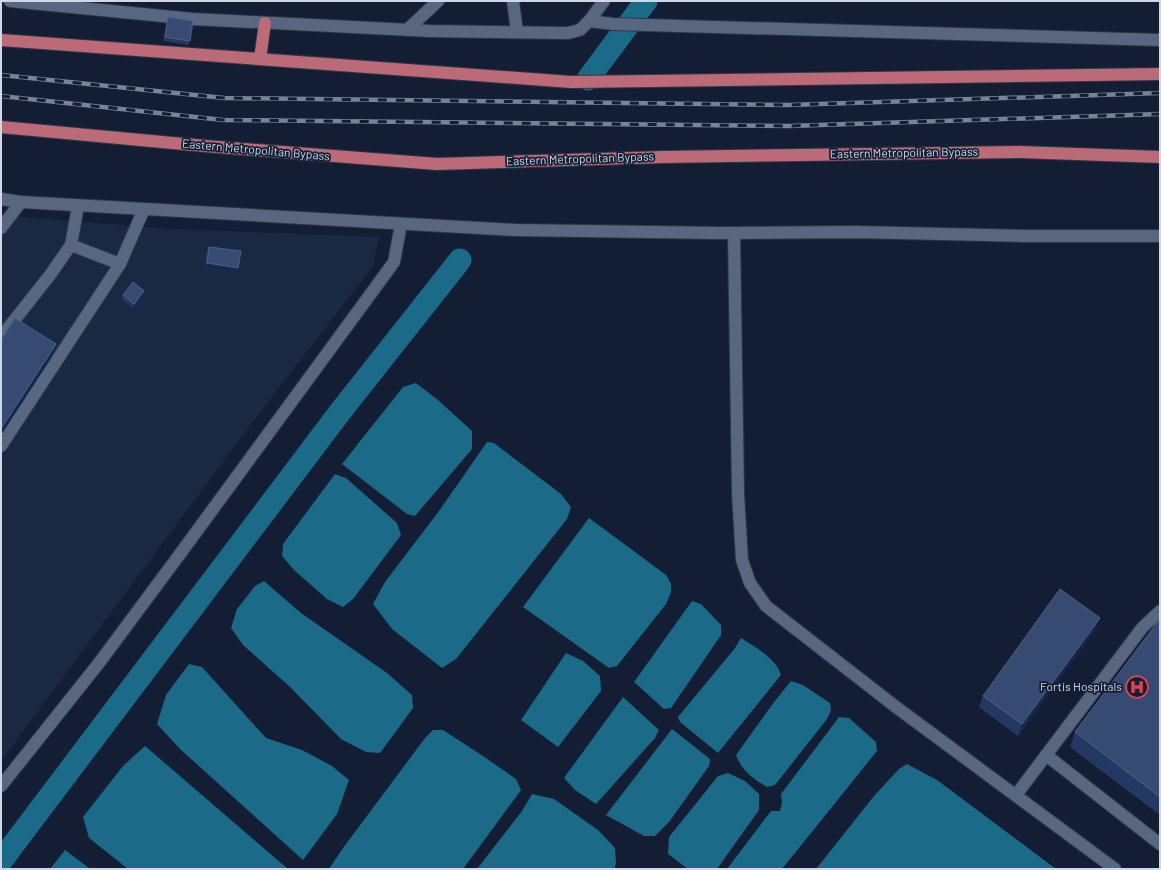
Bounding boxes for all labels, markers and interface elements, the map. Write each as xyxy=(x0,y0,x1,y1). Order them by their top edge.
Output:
street label: Eastern Metropolitan Bypass xyxy=(182,136,331,162)
street label: Eastern Metropolitan Bypass xyxy=(830,144,979,160)
street label: Eastern Metropolitan Bypass xyxy=(506,148,655,168)
hospital icon: Fortis Hospitals xyxy=(1124,674,1150,700)
place label: Fortis Hospitals xyxy=(1040,679,1122,693)

